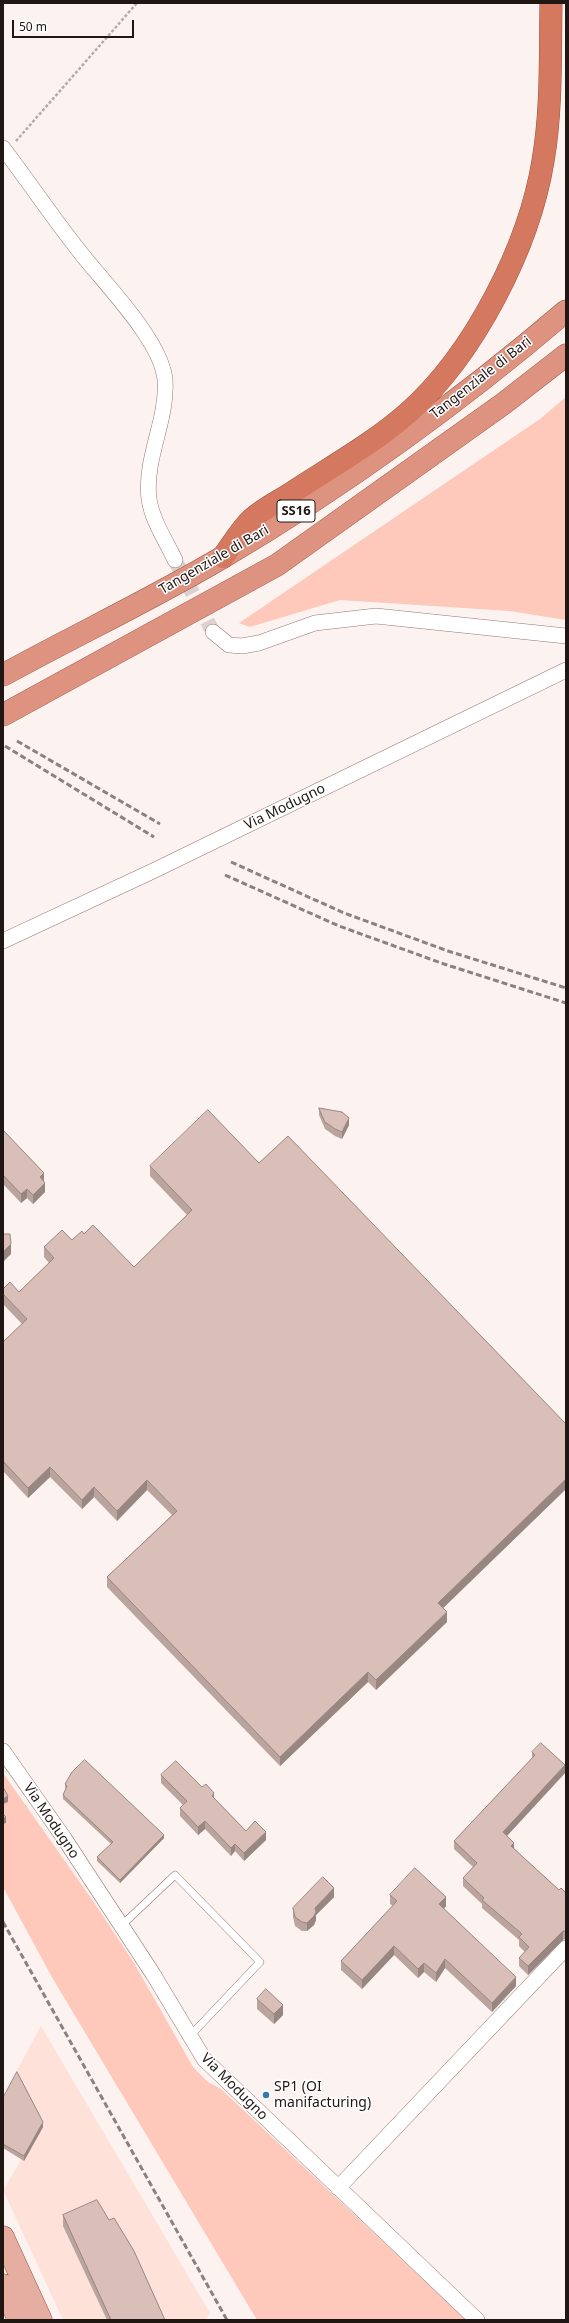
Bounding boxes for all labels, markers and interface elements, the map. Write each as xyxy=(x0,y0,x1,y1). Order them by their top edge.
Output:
scale bar xyxy=(14,12,136,38)
text: 50 m xyxy=(19,18,47,35)
street label: Tangenziale di Bari xyxy=(427,333,535,423)
road number: SS16 xyxy=(277,500,315,522)
street label: Tangenziale di Bari xyxy=(156,522,272,598)
street label: Via Modugno xyxy=(242,780,328,834)
street label: Via Modugno xyxy=(20,1780,82,1862)
street label: Via Modugno xyxy=(197,2050,271,2124)
place label: SP1 (OI manifacturing) xyxy=(274,2079,371,2112)
marker: SP1 (OI manifacturing) xyxy=(261,2090,271,2100)

